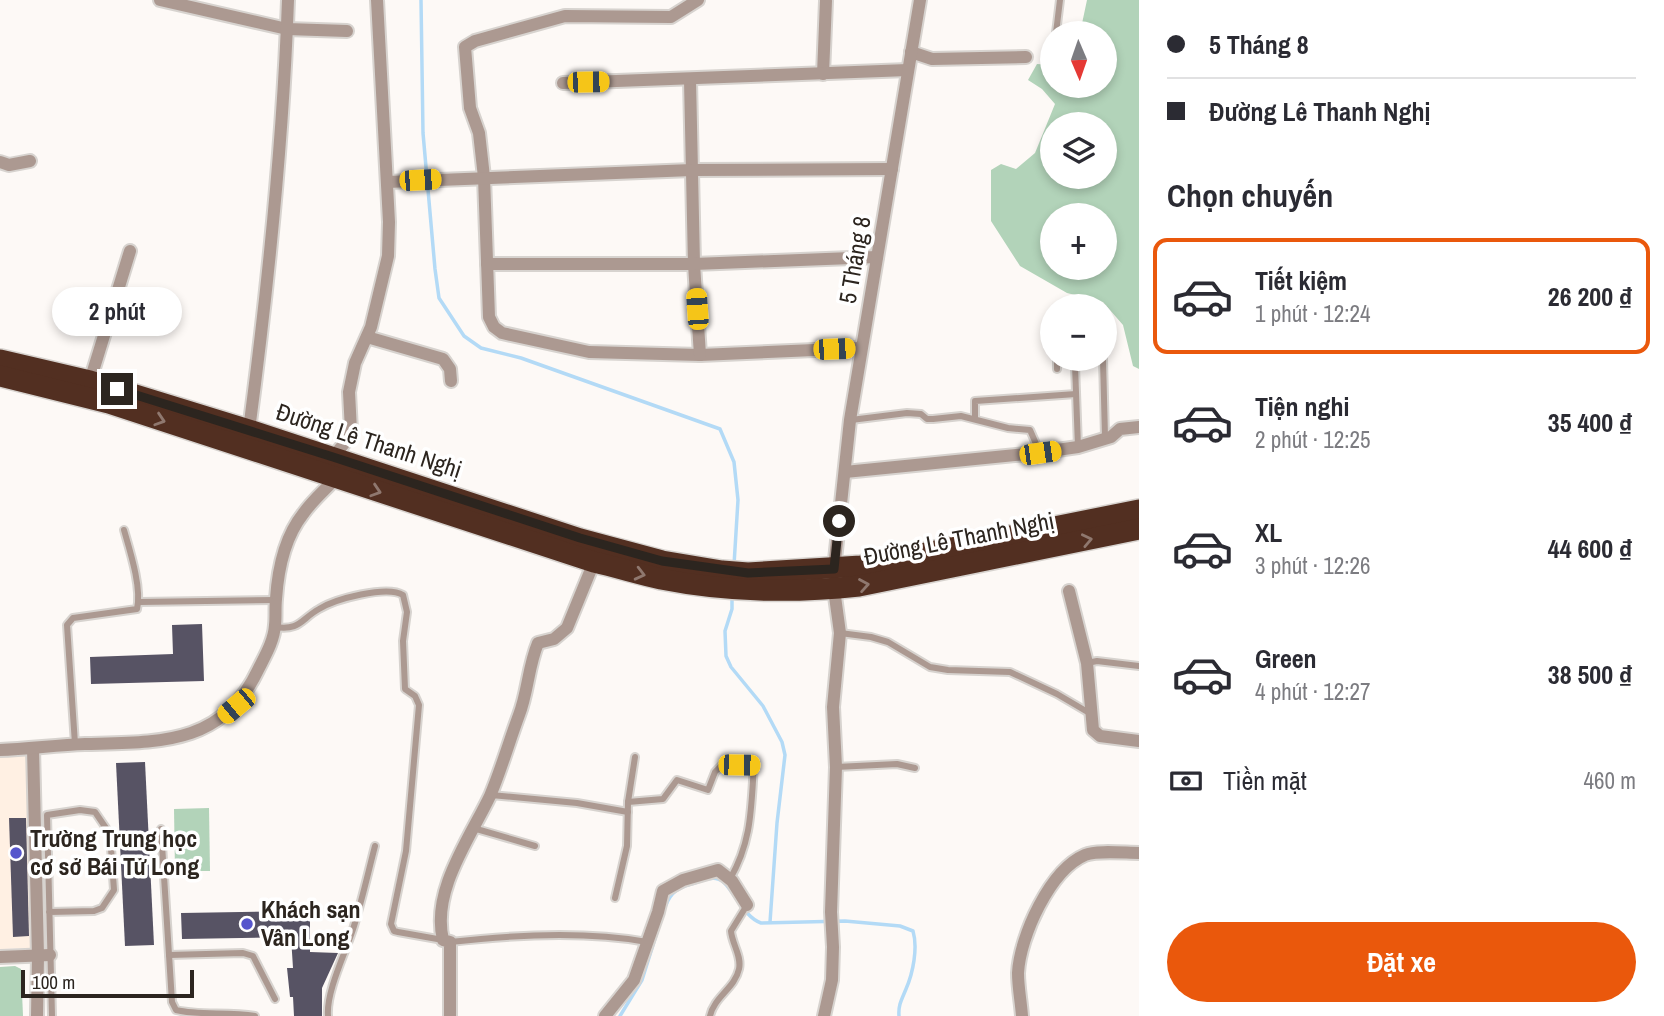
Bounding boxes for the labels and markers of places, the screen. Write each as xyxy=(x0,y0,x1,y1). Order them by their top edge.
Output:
place label: Trường Trung học cơ sở Bái Tử Long xyxy=(30,822,199,882)
marker: Trường Trung học cơ sở Bái Tử Long xyxy=(8,845,24,861)
place label: Khách sạn Vân Long xyxy=(261,893,361,953)
marker: Khách sạn Vân Long xyxy=(239,916,255,932)

